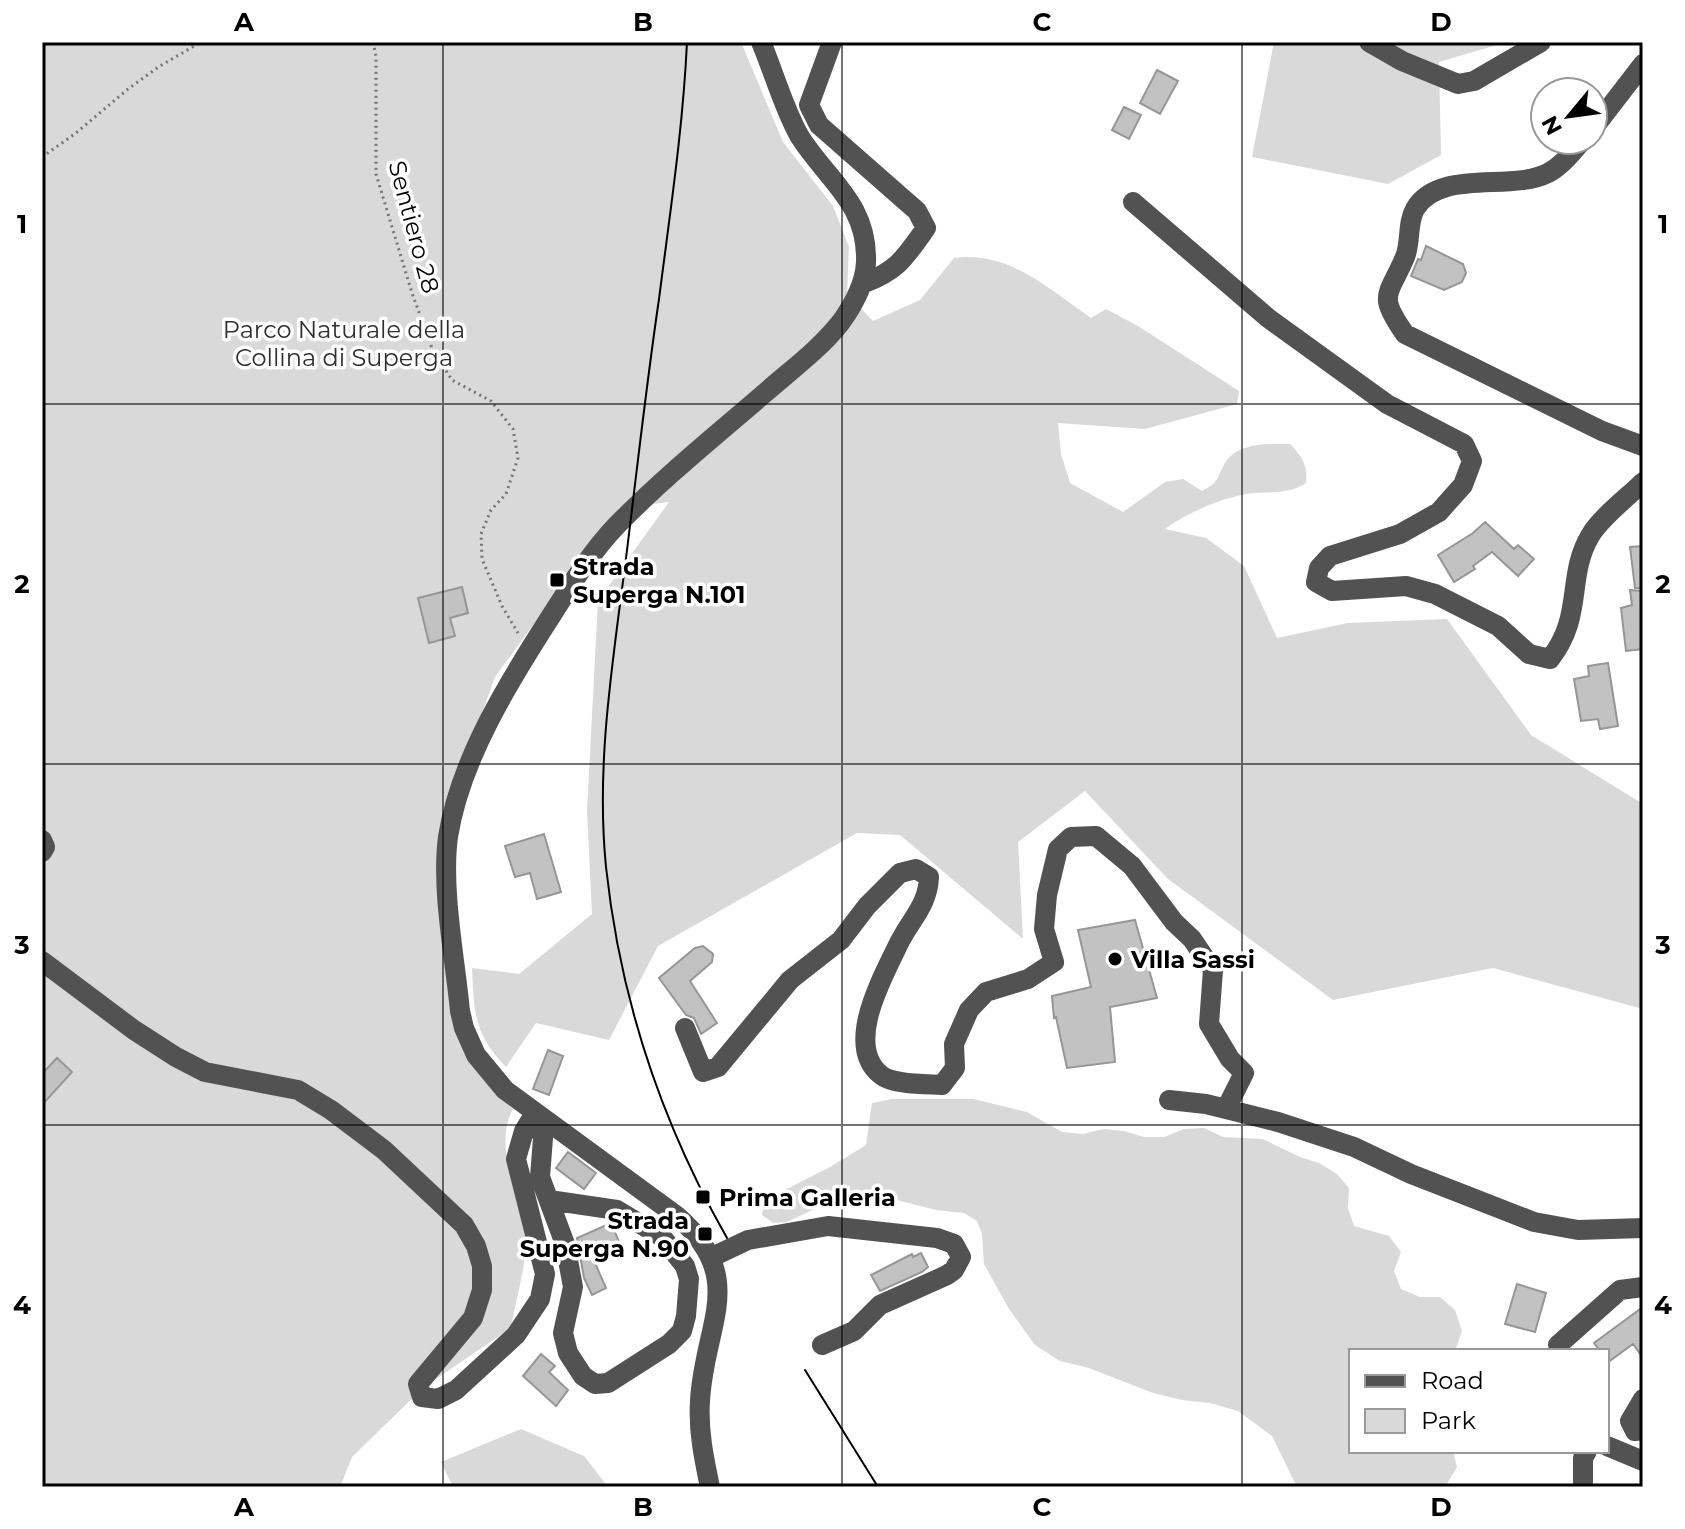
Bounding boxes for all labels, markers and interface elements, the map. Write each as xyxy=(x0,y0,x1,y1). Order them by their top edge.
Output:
text: A xyxy=(233,6,255,38)
text: B xyxy=(633,6,653,38)
text: C xyxy=(1033,6,1052,38)
text: D xyxy=(1430,6,1452,38)
north arrow xyxy=(1529,76,1609,156)
text: N xyxy=(1536,111,1568,140)
street label: Sentiero 28 xyxy=(382,158,446,296)
text: 1 xyxy=(17,208,27,240)
text: 1 xyxy=(1658,208,1668,240)
park label: Parco Naturale della Collina di Superga xyxy=(223,315,465,372)
place label: Strada Superga N.101 xyxy=(573,552,745,609)
text: 2 xyxy=(14,568,30,600)
text: 2 xyxy=(1655,568,1671,600)
marker: Strada Superga N.101 xyxy=(548,571,566,589)
text: 3 xyxy=(13,929,30,961)
text: 3 xyxy=(1654,929,1671,961)
place label: Villa Sassi xyxy=(1130,945,1255,974)
marker: Villa Sassi xyxy=(1106,950,1124,968)
place label: Prima Galleria xyxy=(719,1183,896,1212)
marker: Prima Galleria xyxy=(694,1188,712,1206)
place label: Strada Superga N.90 xyxy=(520,1206,689,1263)
marker: Strada Superga N.90 xyxy=(696,1225,714,1243)
text: 4 xyxy=(13,1289,31,1321)
text: 4 xyxy=(1654,1289,1672,1321)
legend xyxy=(1349,1349,1609,1453)
text: Road xyxy=(1421,1366,1484,1395)
text: Park xyxy=(1421,1406,1476,1435)
text: A xyxy=(233,1491,255,1523)
text: B xyxy=(633,1491,653,1523)
text: C xyxy=(1033,1491,1052,1523)
text: D xyxy=(1430,1491,1452,1523)

